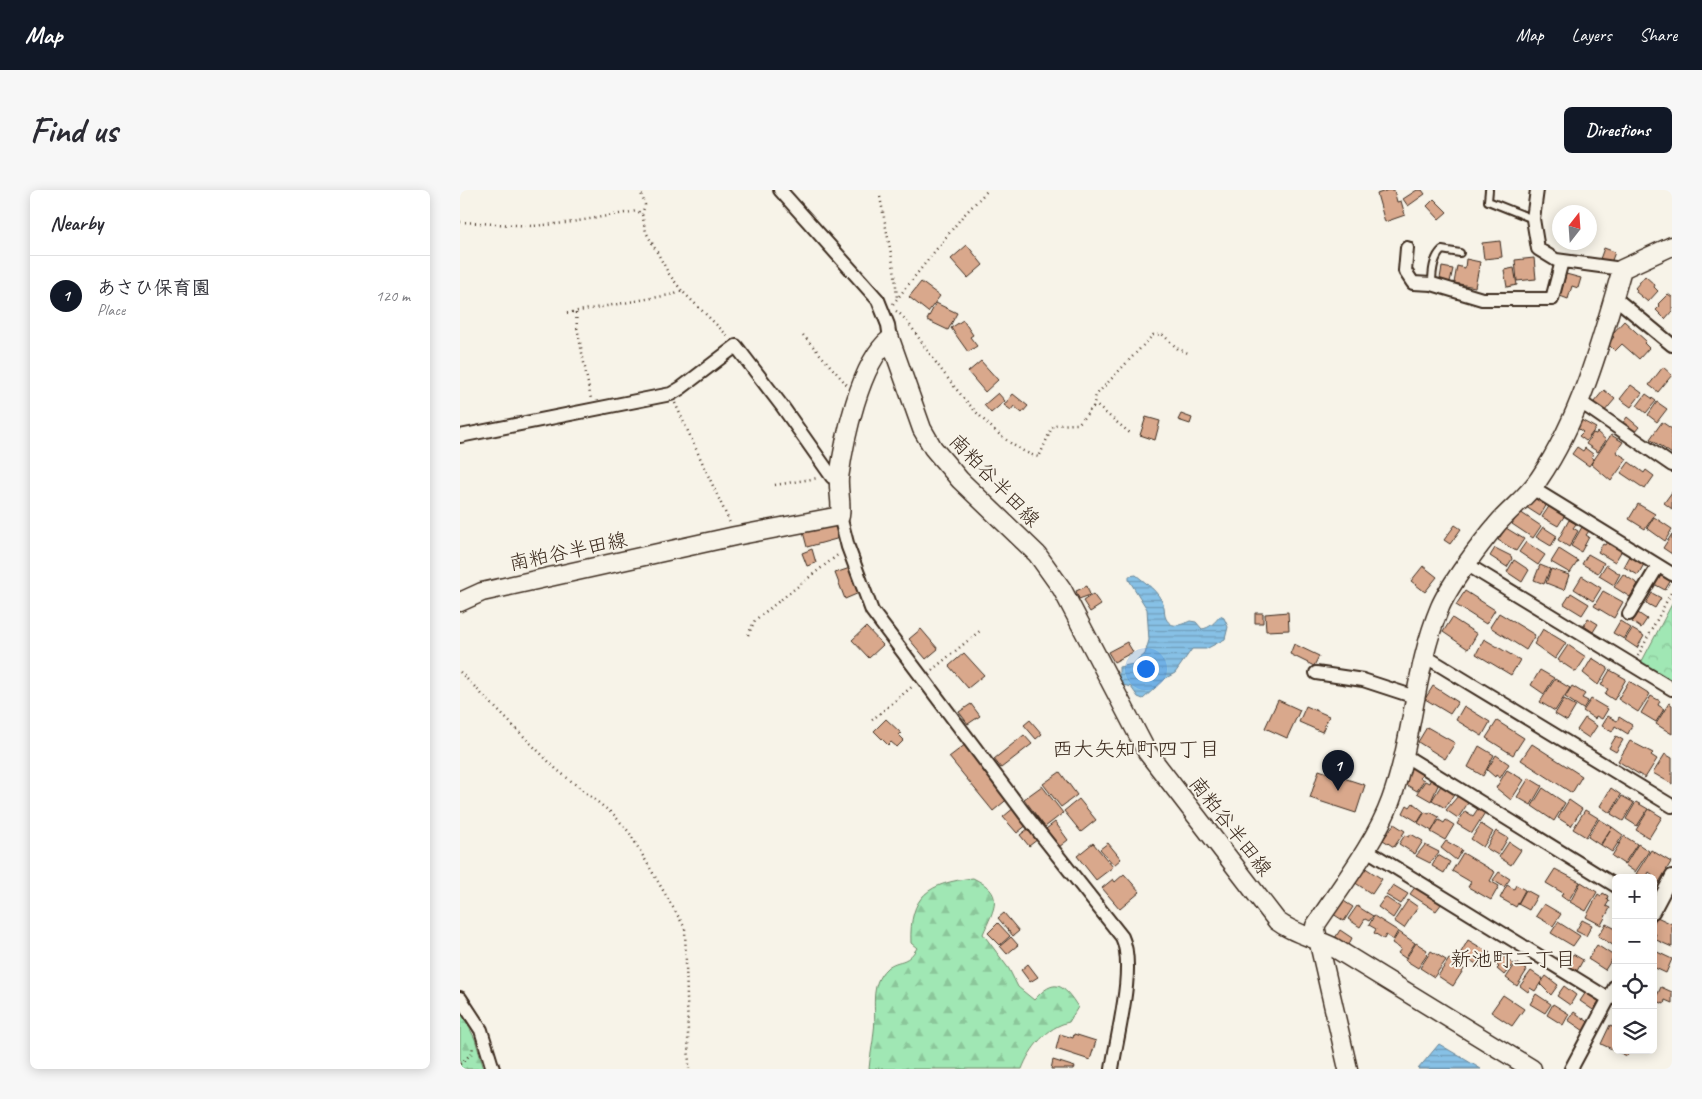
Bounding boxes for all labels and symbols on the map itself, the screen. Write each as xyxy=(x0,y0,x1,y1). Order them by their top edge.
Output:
north arrow xyxy=(1552,205,1597,250)
street label: 南粕谷半田線 xyxy=(944,429,1045,532)
street label: 南粕谷半田線 xyxy=(507,527,629,576)
your location xyxy=(1133,656,1159,682)
district label: 西大矢知町四丁目 xyxy=(1052,736,1220,762)
pin: 1 xyxy=(1322,750,1354,791)
street label: 南粕谷半田線 xyxy=(1184,771,1277,881)
district label: 新池町二丁目 xyxy=(1450,946,1576,972)

